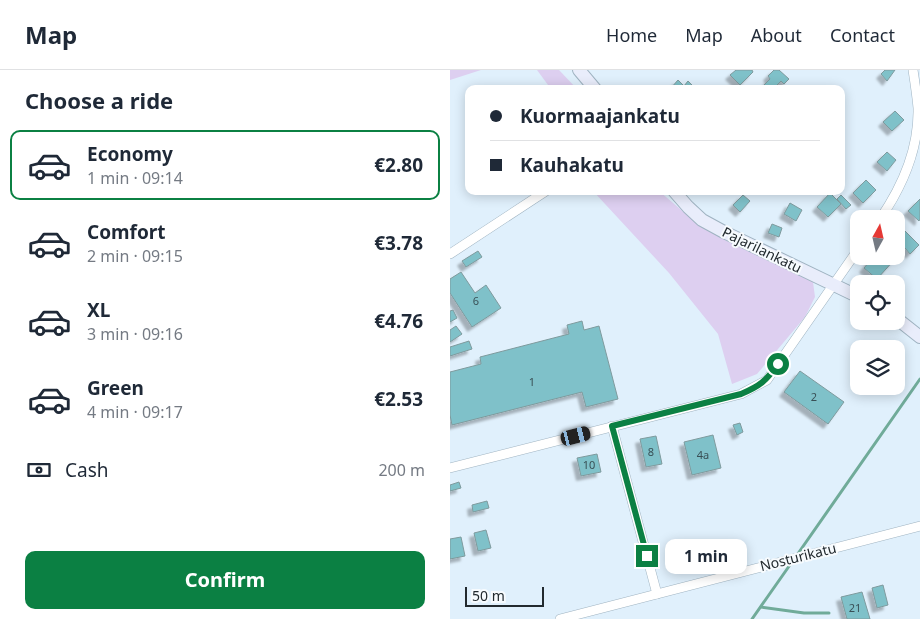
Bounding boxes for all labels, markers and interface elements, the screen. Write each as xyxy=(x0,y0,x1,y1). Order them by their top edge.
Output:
text: Map xyxy=(25,18,77,51)
text: Home xyxy=(606,23,657,47)
text: Map xyxy=(685,23,723,47)
text: About xyxy=(751,23,802,47)
text: Contact xyxy=(830,23,895,47)
text: Choose a ride xyxy=(25,85,173,115)
text: Kuormaajankatu xyxy=(520,103,680,129)
text: Economy xyxy=(87,141,173,167)
icon: car xyxy=(27,143,72,188)
text: €2.80 xyxy=(374,152,423,178)
text: Kauhakatu xyxy=(520,152,624,178)
text: 1 min · 09:14 xyxy=(87,167,183,189)
north arrow xyxy=(850,210,905,265)
map controls xyxy=(850,210,905,395)
text: Comfort xyxy=(87,219,166,245)
icon: car xyxy=(27,221,72,266)
street label: Pajarilankatu xyxy=(719,222,805,277)
text: €3.78 xyxy=(374,230,423,256)
text: 2 min · 09:15 xyxy=(87,245,183,267)
button: locate xyxy=(850,275,905,330)
house number: 6 xyxy=(473,293,479,308)
text: XL xyxy=(87,297,110,323)
icon: car xyxy=(27,299,72,344)
text: €4.76 xyxy=(374,308,423,334)
text: 3 min · 09:16 xyxy=(87,323,183,345)
button: layers xyxy=(850,340,905,395)
route start xyxy=(767,353,789,375)
house number: 1 xyxy=(529,374,535,389)
text: Green xyxy=(87,375,144,401)
icon: car xyxy=(27,377,72,422)
text: €2.53 xyxy=(374,386,423,412)
house number: 2 xyxy=(811,389,817,404)
text: 4 min · 09:17 xyxy=(87,401,183,423)
car xyxy=(559,425,592,447)
house number: 8 xyxy=(648,444,654,459)
house number: 4a xyxy=(697,447,709,462)
icon: cash xyxy=(25,456,53,484)
text: Cash xyxy=(65,457,109,483)
house number: 10 xyxy=(583,457,595,472)
text: 200 m xyxy=(378,459,425,481)
callout: 1 min xyxy=(664,538,747,574)
street label: Nosturikatu xyxy=(758,538,838,575)
route end xyxy=(636,545,658,567)
text: 1 min xyxy=(684,545,728,567)
button: Confirm xyxy=(25,551,425,609)
scale bar xyxy=(465,584,544,607)
text: 50 m xyxy=(472,586,505,605)
house number: 21 xyxy=(849,600,861,615)

